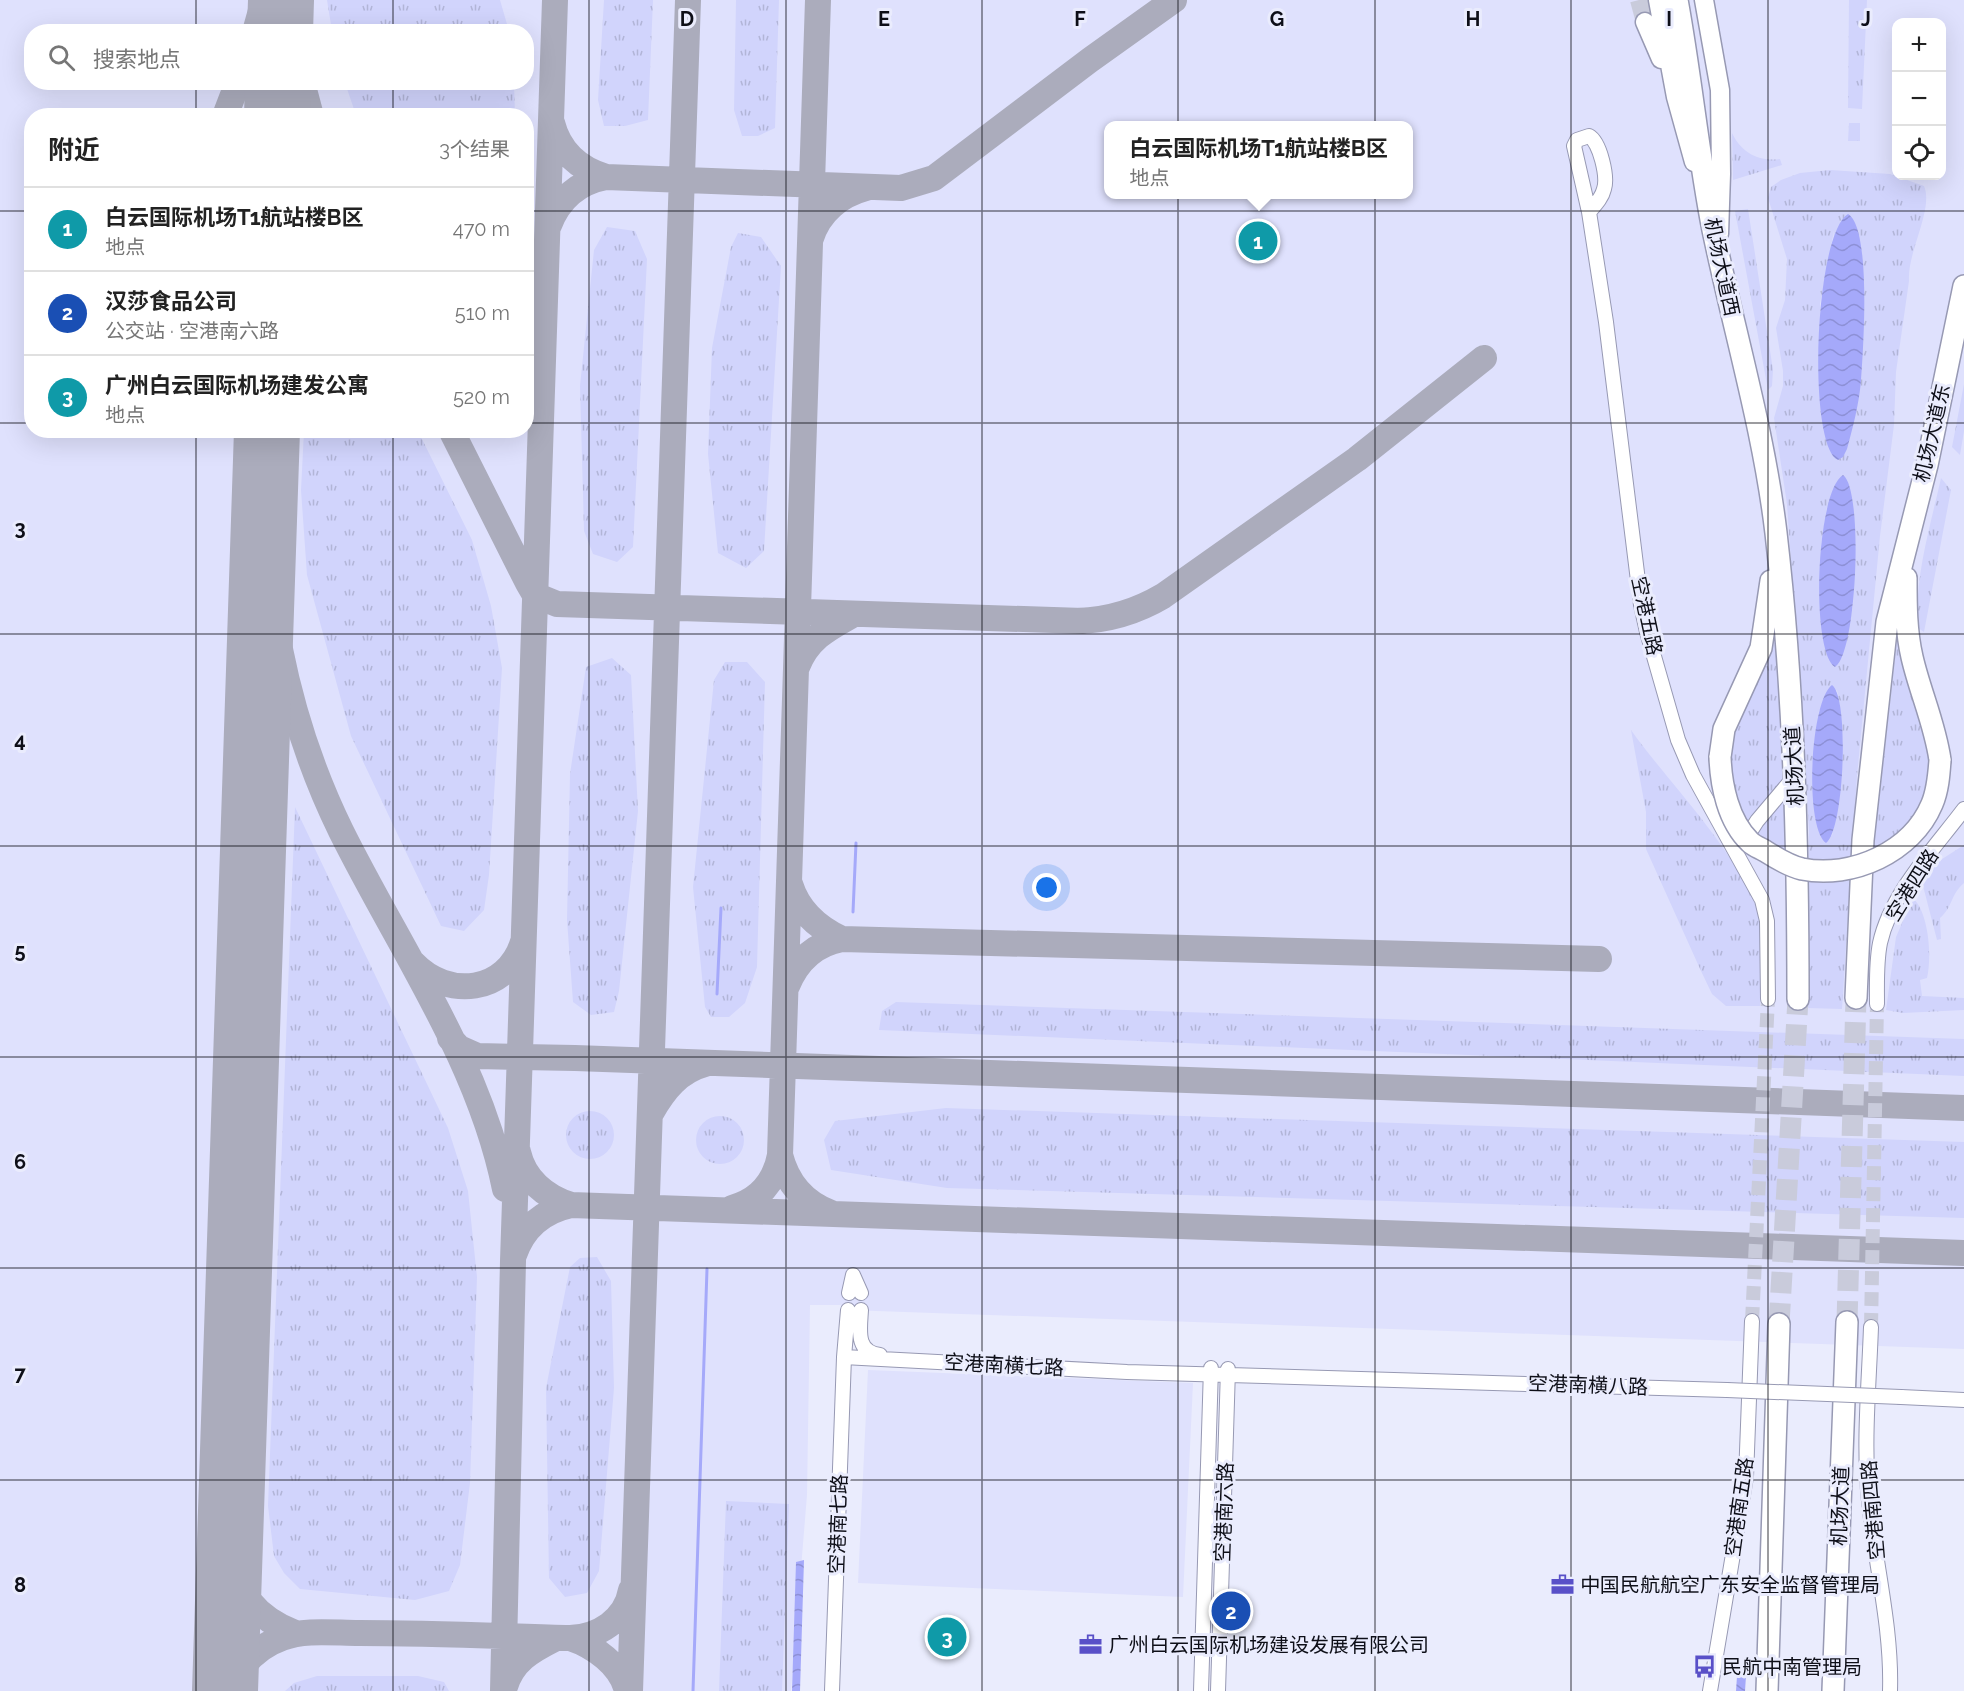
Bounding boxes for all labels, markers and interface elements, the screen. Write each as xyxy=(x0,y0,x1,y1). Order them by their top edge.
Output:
text: D xyxy=(680,7,694,31)
text: E xyxy=(878,7,890,31)
text: F xyxy=(1074,7,1086,31)
text: G xyxy=(1270,7,1284,31)
text: H xyxy=(1466,7,1480,31)
text: I xyxy=(1666,7,1672,31)
text: J xyxy=(1861,7,1871,31)
map controls xyxy=(1892,18,1946,180)
button: + xyxy=(1892,18,1946,72)
search box xyxy=(24,24,534,90)
icon: search xyxy=(45,41,78,74)
text: 搜索地点 xyxy=(93,46,181,72)
button: − xyxy=(1892,72,1946,126)
popup xyxy=(1104,121,1413,199)
button: locate xyxy=(1892,126,1946,180)
text: 附近 xyxy=(48,135,100,165)
text: 白云国际机场T1航站楼B区 xyxy=(1129,135,1388,161)
text: 3个结果 xyxy=(439,137,510,161)
text: 地点 xyxy=(1129,166,1169,190)
text: 白云国际机场T1航站楼B区 xyxy=(105,204,364,230)
street label: 机场大道西 xyxy=(1700,216,1744,318)
text: 1 xyxy=(63,217,72,241)
text: 470 m xyxy=(453,217,510,241)
pin: 1 xyxy=(1238,218,1278,264)
text: 地点 xyxy=(105,235,145,259)
text: 汉莎食品公司 xyxy=(105,288,237,314)
text: 2 xyxy=(62,301,73,325)
text: 510 m xyxy=(455,301,510,325)
text: 公交站 · 空港南六路 xyxy=(105,319,279,343)
text: 广州白云国际机场建发公寓 xyxy=(105,372,369,398)
street label: 机场大道东 xyxy=(1909,382,1955,484)
text: 3 xyxy=(62,385,73,409)
text: 520 m xyxy=(453,385,510,409)
text: 地点 xyxy=(105,403,145,427)
text: 3 xyxy=(14,516,26,540)
street label: 空港五路 xyxy=(1627,574,1667,658)
street label: 机场大道 xyxy=(1780,725,1808,807)
text: 4 xyxy=(14,728,26,752)
street label: 空港四路 xyxy=(1881,845,1943,925)
your location xyxy=(1032,873,1061,902)
text: 5 xyxy=(14,939,26,963)
text: 6 xyxy=(14,1150,26,1174)
street label: 空港南横七路 xyxy=(943,1350,1065,1380)
text: 7 xyxy=(14,1362,26,1386)
street label: 空港南横八路 xyxy=(1528,1371,1648,1399)
street label: 空港南五路 xyxy=(1720,1456,1758,1558)
street label: 空港南四路 xyxy=(1857,1459,1889,1561)
street label: 空港南六路 xyxy=(1210,1462,1238,1562)
street label: 机场大道 xyxy=(1827,1466,1853,1546)
street label: 空港南七路 xyxy=(824,1474,852,1574)
office icon: 中国民航航空广东安全监督管理局 xyxy=(1549,1572,1575,1598)
text: 8 xyxy=(14,1573,26,1597)
place label: 中国民航航空广东安全监督管理局 xyxy=(1580,1573,1880,1597)
pin: 2 xyxy=(1212,1588,1250,1634)
pin: 3 xyxy=(928,1614,966,1660)
office icon: 广州白云国际机场建设发展有限公司 xyxy=(1078,1632,1104,1658)
place label: 广州白云国际机场建设发展有限公司 xyxy=(1109,1633,1429,1657)
bus stop icon: 民航中南管理局 xyxy=(1691,1654,1717,1680)
place label: 民航中南管理局 xyxy=(1722,1655,1862,1679)

